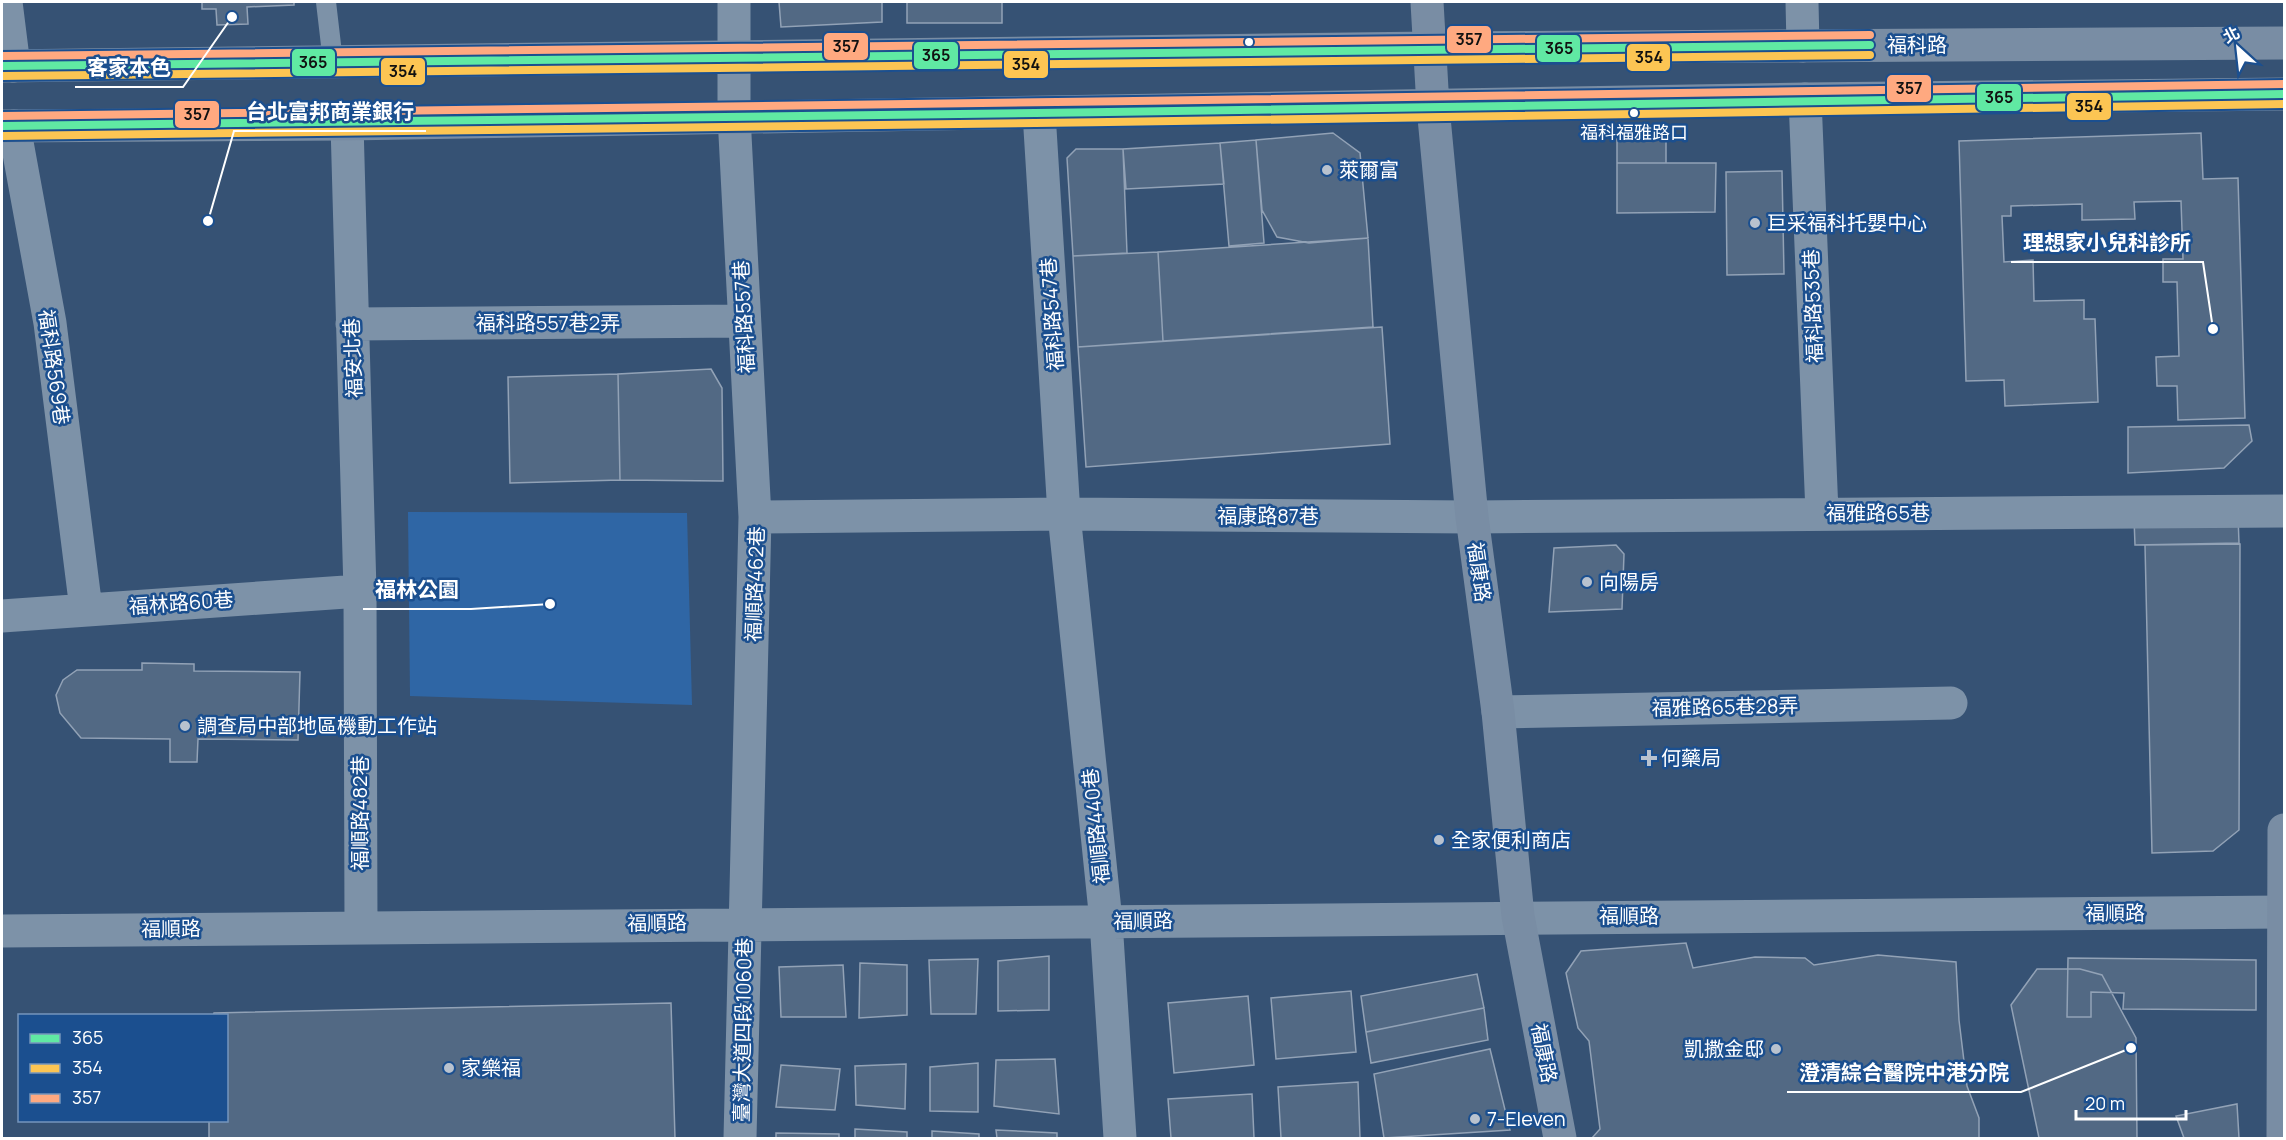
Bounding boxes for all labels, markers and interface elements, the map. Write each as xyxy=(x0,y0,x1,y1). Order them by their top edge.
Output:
north arrow xyxy=(2208,18,2268,78)
text: 北 xyxy=(2219,21,2243,48)
line badge: 357 xyxy=(1446,25,1492,54)
text: 357 xyxy=(1455,28,1483,50)
street label: 福科路 xyxy=(1887,31,1947,58)
line badge: 357 xyxy=(823,32,869,61)
line badge: 365 xyxy=(1536,34,1581,63)
text: 357 xyxy=(832,35,860,57)
unlabelled marker xyxy=(1243,36,1255,48)
text: 365 xyxy=(1545,37,1573,59)
line badge: 365 xyxy=(913,41,959,70)
line badge: 354 xyxy=(1626,43,1671,72)
text: 365 xyxy=(922,44,950,66)
text: 354 xyxy=(1635,46,1663,68)
callout: 客家本色 xyxy=(75,48,183,87)
line badge: 365 xyxy=(291,48,336,77)
line badge: 354 xyxy=(1003,50,1049,79)
text: 365 xyxy=(299,51,327,73)
text: 客家本色 xyxy=(87,53,171,81)
text: 354 xyxy=(1012,53,1040,75)
line badge: 354 xyxy=(380,57,426,86)
text: 354 xyxy=(389,60,417,82)
line badge: 357 xyxy=(1886,74,1932,103)
text: 357 xyxy=(1895,77,1923,99)
line badge: 365 xyxy=(1976,83,2022,112)
text: 365 xyxy=(1985,86,2013,108)
callout: 台北富邦商業銀行 xyxy=(234,92,426,131)
line badge: 354 xyxy=(2066,92,2112,121)
text: 354 xyxy=(2075,95,2103,117)
text: 台北富邦商業銀行 xyxy=(246,97,414,125)
line badge: 357 xyxy=(174,100,220,129)
text: 357 xyxy=(183,103,211,125)
marker: 福科福雅路口 xyxy=(1628,107,1640,119)
place label: 福科福雅路口 xyxy=(1580,120,1688,144)
place label: 萊爾富 xyxy=(1339,156,1399,183)
marker: 萊爾富 xyxy=(1320,163,1334,177)
place label: 巨采福科托嬰中心 xyxy=(1767,209,1927,236)
marker: 巨采福科托嬰中心 xyxy=(1748,216,1762,230)
callout: 理想家小兒科診所 xyxy=(2011,223,2203,262)
text: 理想家小兒科診所 xyxy=(2023,228,2191,256)
street label: 福科路535巷 xyxy=(1797,248,1828,364)
street label: 福科路547巷 xyxy=(1034,257,1069,372)
street label: 福科路557巷 xyxy=(727,260,760,374)
street label: 福科路569巷 xyxy=(33,308,76,426)
street label: 福科路557巷2弄 xyxy=(476,309,620,336)
street label: 福安北巷 xyxy=(338,318,367,398)
street label: 福雅路65巷 xyxy=(1826,499,1930,526)
street label: 福康路87巷 xyxy=(1217,502,1319,529)
street label: 福順路462巷 xyxy=(739,526,770,642)
street label: 福康路 xyxy=(1462,540,1497,604)
place label: 向陽房 xyxy=(1599,568,1659,595)
callout: 福林公園 xyxy=(363,570,471,609)
text: 福林公園 xyxy=(375,575,459,603)
marker: 向陽房 xyxy=(1580,575,1594,589)
street label: 福林路60巷 xyxy=(128,585,234,620)
street label: 福雅路65巷28弄 xyxy=(1651,692,1799,721)
place label: 調查局中部地區機動工作站 xyxy=(197,712,437,739)
marker: 調查局中部地區機動工作站 xyxy=(178,719,192,733)
place label: 何藥局 xyxy=(1661,744,1721,771)
marker: 何藥局 xyxy=(1642,751,1656,765)
street label: 福順路482巷 xyxy=(346,756,373,870)
street label: 福順路440巷 xyxy=(1076,767,1115,885)
place label: 全家便利商店 xyxy=(1451,826,1571,853)
marker: 全家便利商店 xyxy=(1432,833,1446,847)
street label: 福順路 xyxy=(2085,899,2145,926)
street label: 福順路 xyxy=(1599,902,1659,929)
street label: 福順路 xyxy=(1113,906,1173,935)
street label: 福順路 xyxy=(627,908,687,937)
street label: 福順路 xyxy=(141,914,201,943)
street label: 臺灣大道四段1060巷 xyxy=(727,937,758,1123)
legend xyxy=(18,1014,228,1122)
street label: 福康路 xyxy=(1526,1021,1563,1085)
text: 365 xyxy=(72,1025,104,1049)
place label: 凱撒金邸 xyxy=(1684,1035,1764,1062)
marker: 凱撒金邸 xyxy=(1769,1042,1783,1056)
callout: 澄清綜合醫院中港分院 xyxy=(1787,1053,2021,1092)
place label: 家樂福 xyxy=(461,1054,521,1081)
text: 354 xyxy=(72,1055,103,1079)
text: 澄清綜合醫院中港分院 xyxy=(1799,1058,2009,1086)
marker: 家樂福 xyxy=(442,1061,456,1075)
scale bar xyxy=(2076,1083,2186,1121)
text: 357 xyxy=(72,1085,101,1109)
text: 20 m xyxy=(2085,1091,2125,1115)
place label: 7-Eleven xyxy=(1487,1105,1566,1132)
marker: 7-Eleven xyxy=(1468,1112,1482,1126)

